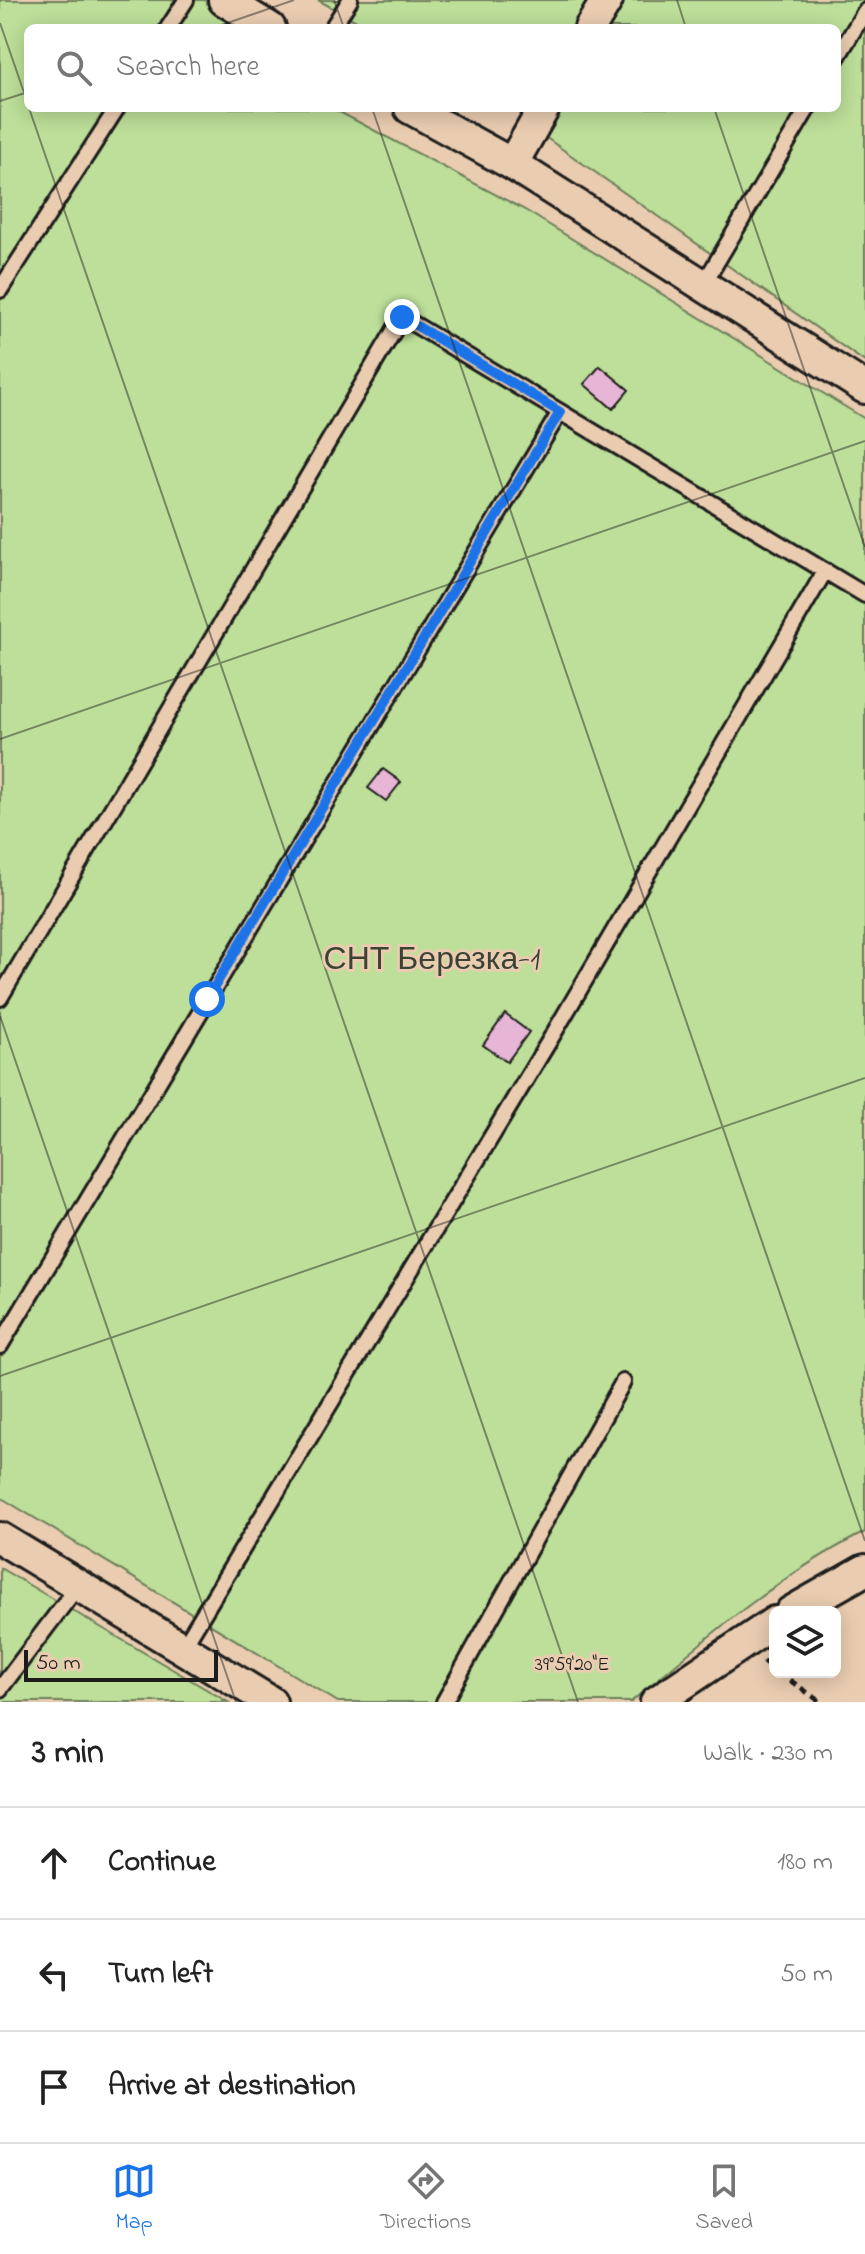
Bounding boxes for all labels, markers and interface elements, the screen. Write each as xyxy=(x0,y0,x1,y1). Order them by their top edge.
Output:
search box xyxy=(24,24,841,112)
icon: search xyxy=(52,46,96,90)
text: Search here xyxy=(116,46,260,90)
route end xyxy=(384,299,420,335)
park label: СНТ Березка-1 xyxy=(324,938,540,985)
route start xyxy=(189,981,225,1017)
map controls xyxy=(769,1606,841,1678)
button: layers xyxy=(769,1606,841,1678)
scale bar xyxy=(24,1646,218,1682)
text: 50 m xyxy=(36,1648,81,1680)
text: 39°59'20"E xyxy=(535,1651,609,1680)
text: 3 min xyxy=(32,1729,104,1779)
text: Walk · 230 m xyxy=(703,1735,833,1773)
icon: ahead xyxy=(32,1841,76,1885)
text: Continue xyxy=(108,1841,216,1885)
text: 180 m xyxy=(777,1844,833,1882)
icon: left xyxy=(32,1953,76,1997)
text: Turn left xyxy=(108,1953,213,1997)
text: 50 m xyxy=(780,1956,833,1994)
icon: arrive xyxy=(32,2065,76,2109)
text: Arrive at destination xyxy=(108,2065,356,2109)
tab: Map xyxy=(112,2159,156,2239)
tab: Directions xyxy=(380,2159,471,2239)
tab: Saved xyxy=(696,2159,753,2239)

